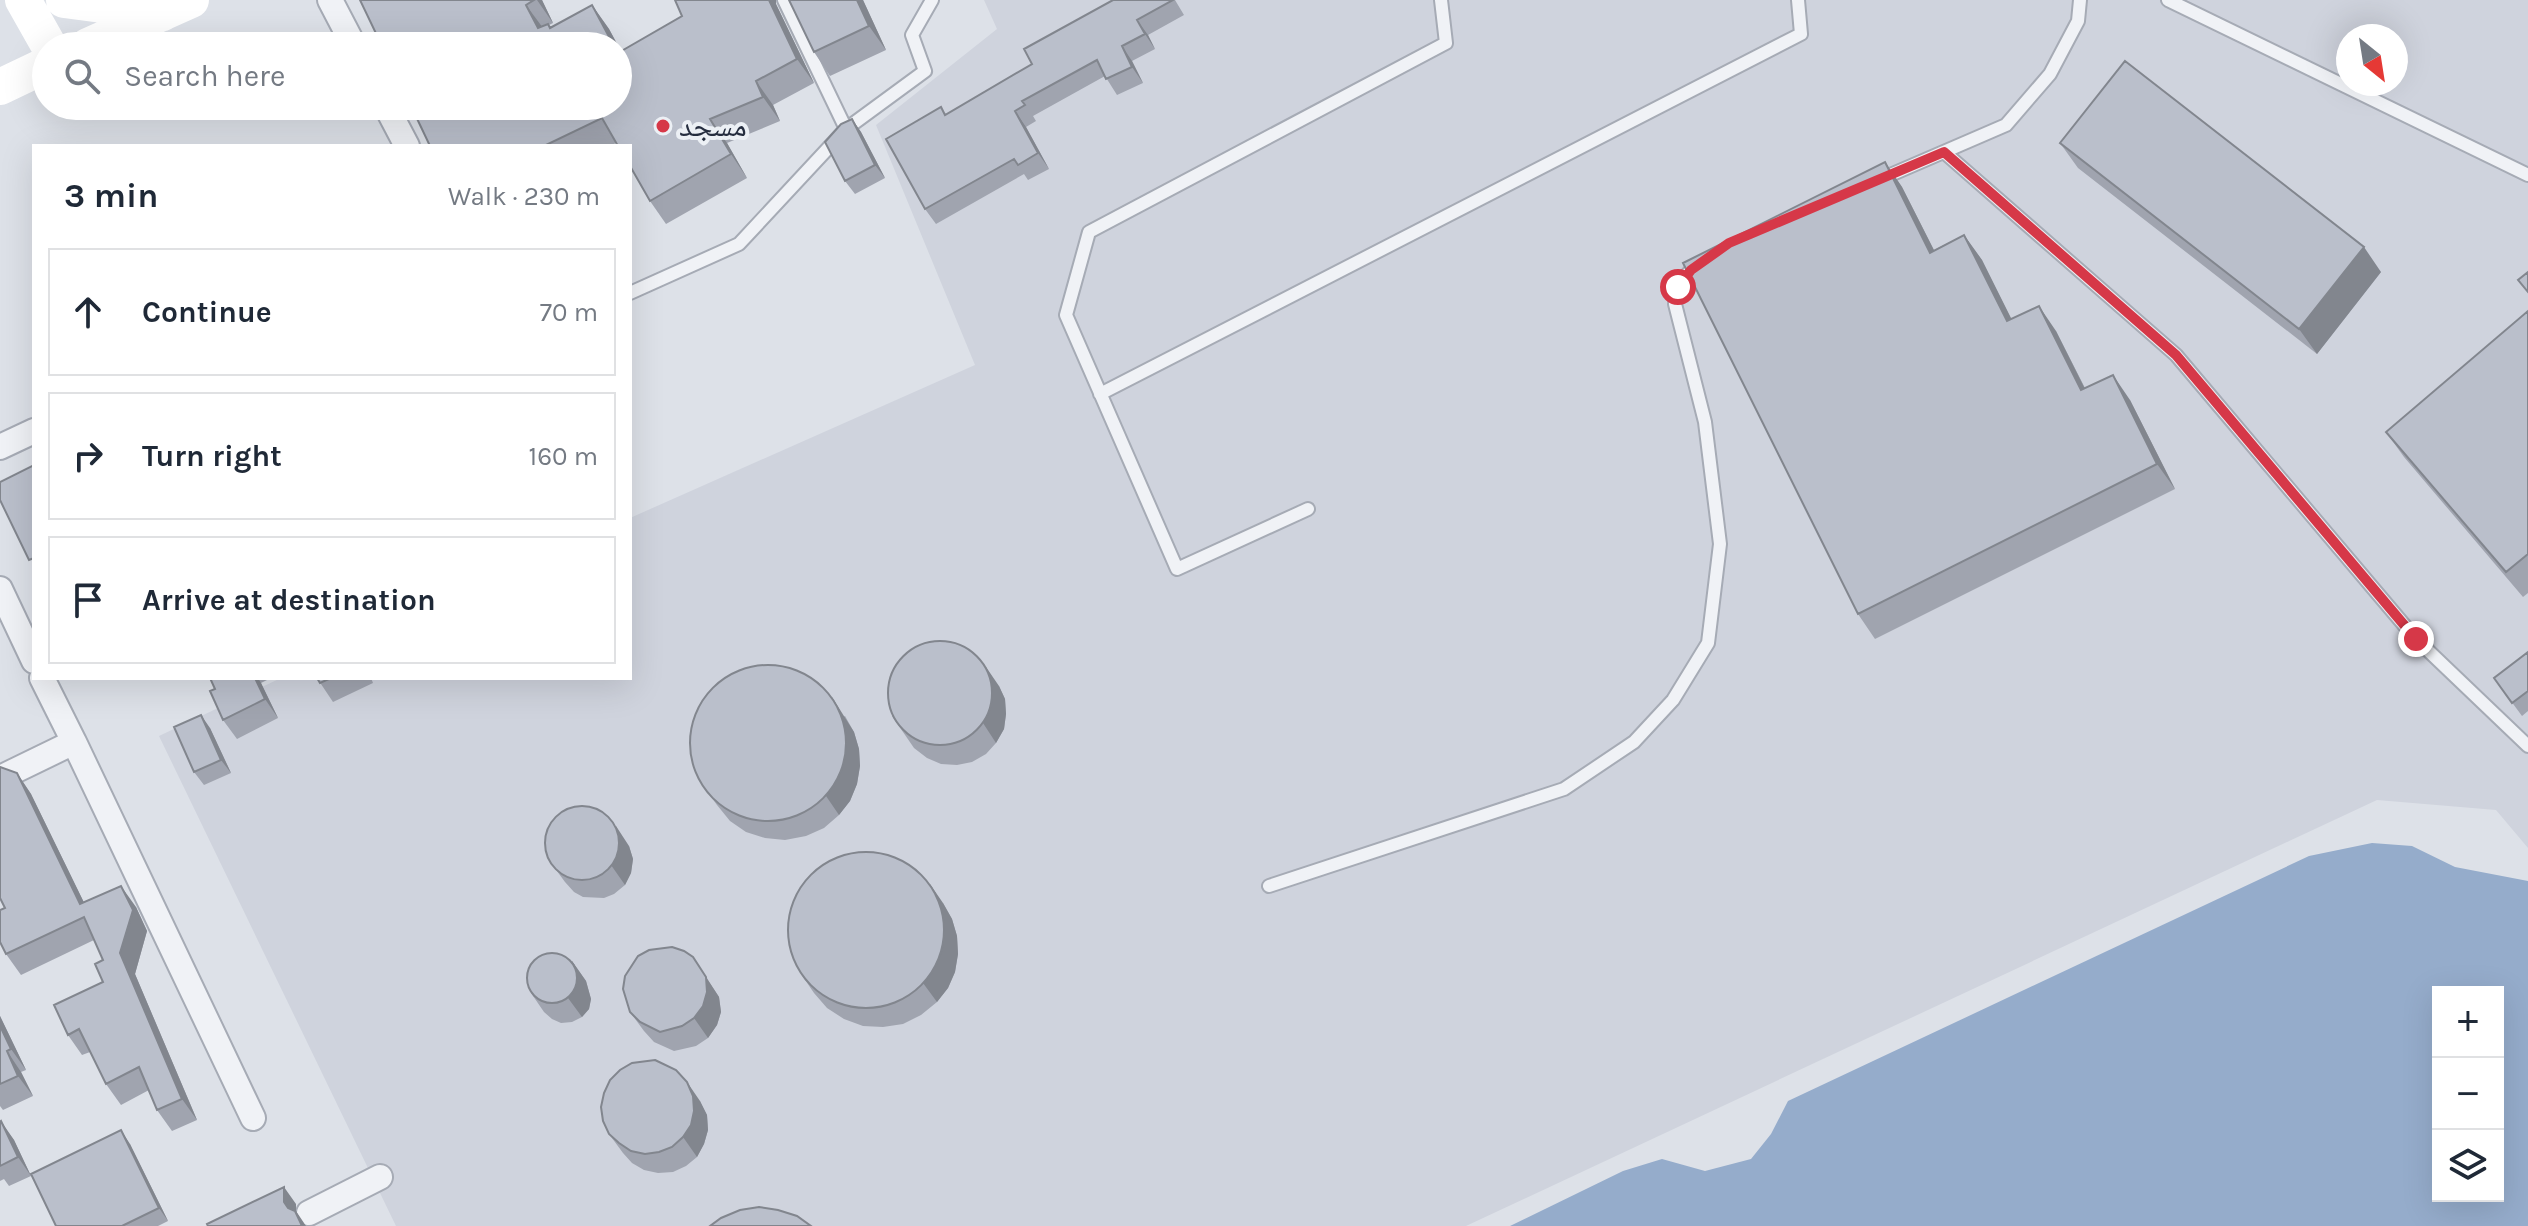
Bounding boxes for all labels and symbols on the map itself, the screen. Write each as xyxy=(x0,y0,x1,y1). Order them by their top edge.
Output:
north arrow xyxy=(2336,24,2408,96)
place label: مسجد xyxy=(679,108,747,144)
marker: مسجد xyxy=(654,117,672,135)
route start xyxy=(1660,269,1696,305)
route end xyxy=(2398,621,2434,657)

